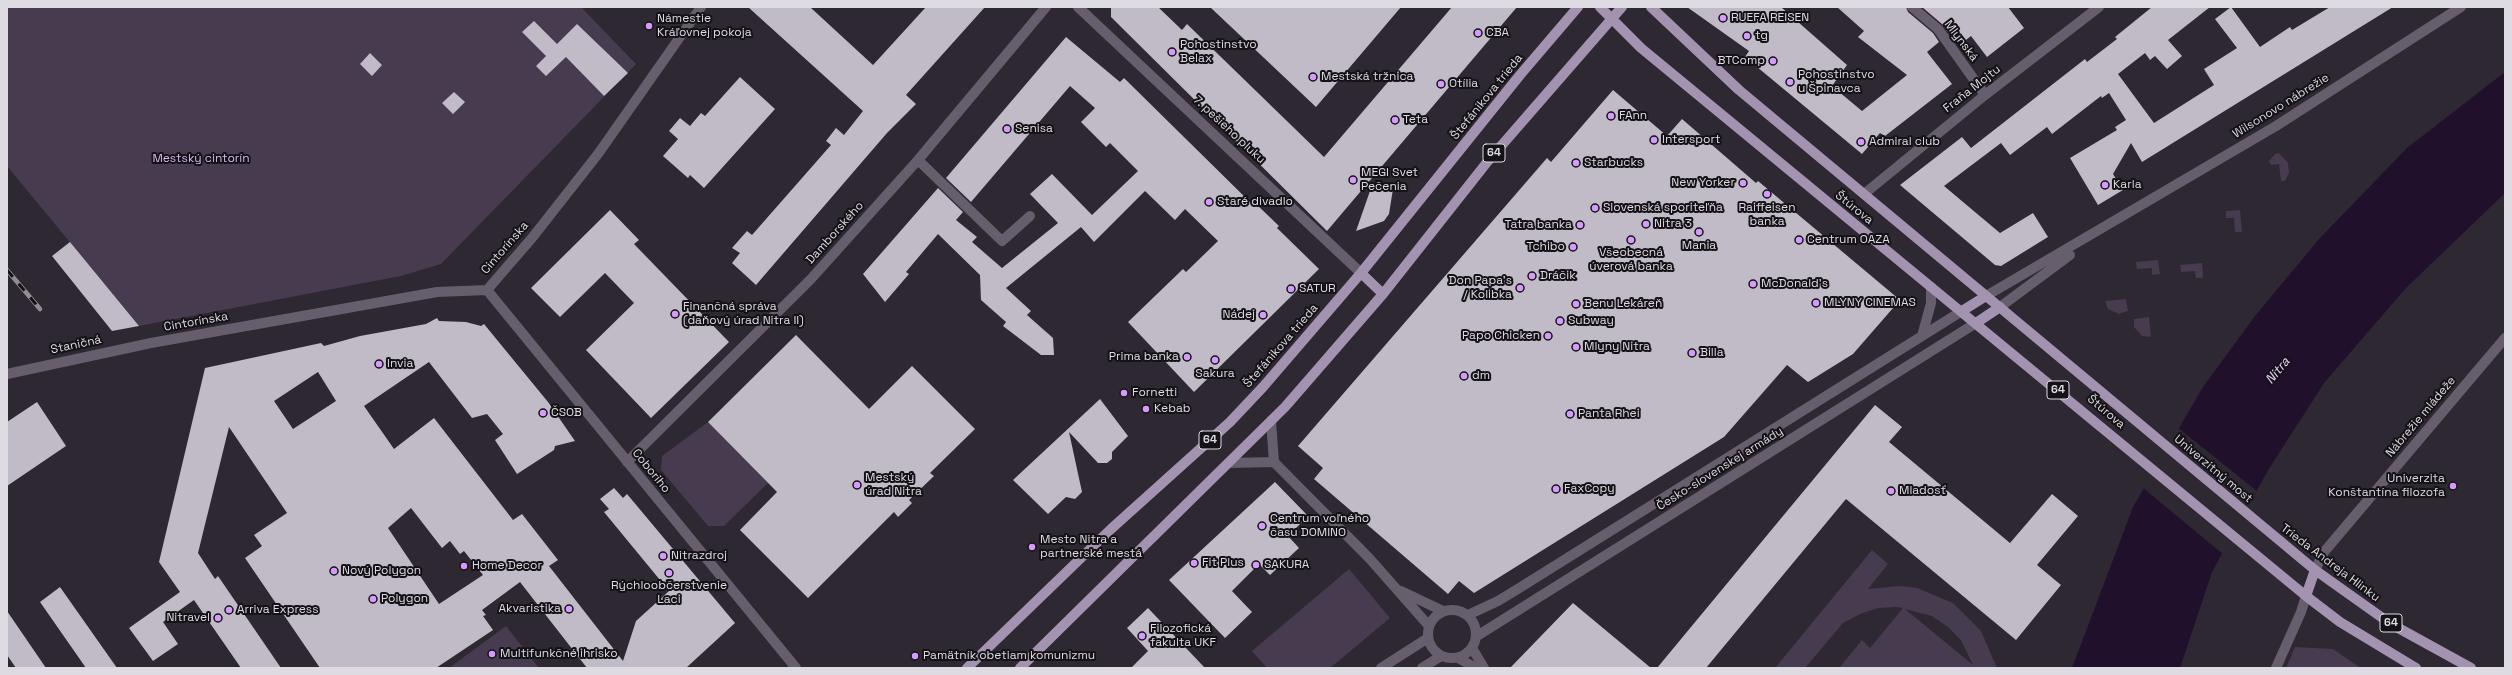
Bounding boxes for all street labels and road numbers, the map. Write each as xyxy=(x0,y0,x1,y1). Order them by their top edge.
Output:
street label: Mlynská xyxy=(1941,18,1981,64)
street label: Štefánikova trieda xyxy=(1448,51,1526,143)
street label: Fraňa Mojtu xyxy=(1941,62,2003,116)
street label: Wilsonovo nábrežie xyxy=(2230,71,2332,141)
street label: 7. pešieho pluku xyxy=(1190,93,1268,167)
road number: 64 xyxy=(1483,144,1505,162)
street label: Štúrova xyxy=(1832,188,1876,228)
street label: Damborského xyxy=(803,199,867,267)
street label: Cintorínska xyxy=(478,219,532,277)
street label: Štefánikova trieda xyxy=(1241,301,1321,391)
street label: Cintorínska xyxy=(163,309,229,335)
street label: Staničná xyxy=(49,333,103,357)
street label: Nábrežie mládeže xyxy=(2383,374,2459,460)
road number: 64 xyxy=(2047,381,2069,399)
street label: Štúrova xyxy=(2084,392,2128,432)
street label: Česko-slovenskej armády xyxy=(1654,424,1786,514)
road number: 64 xyxy=(1199,431,1221,449)
street label: Univerzitný most xyxy=(2171,432,2255,506)
street label: Coboriho xyxy=(629,446,673,496)
street label: Trieda Andreja Hlinku xyxy=(2278,521,2382,605)
road number: 64 xyxy=(2380,614,2402,632)

